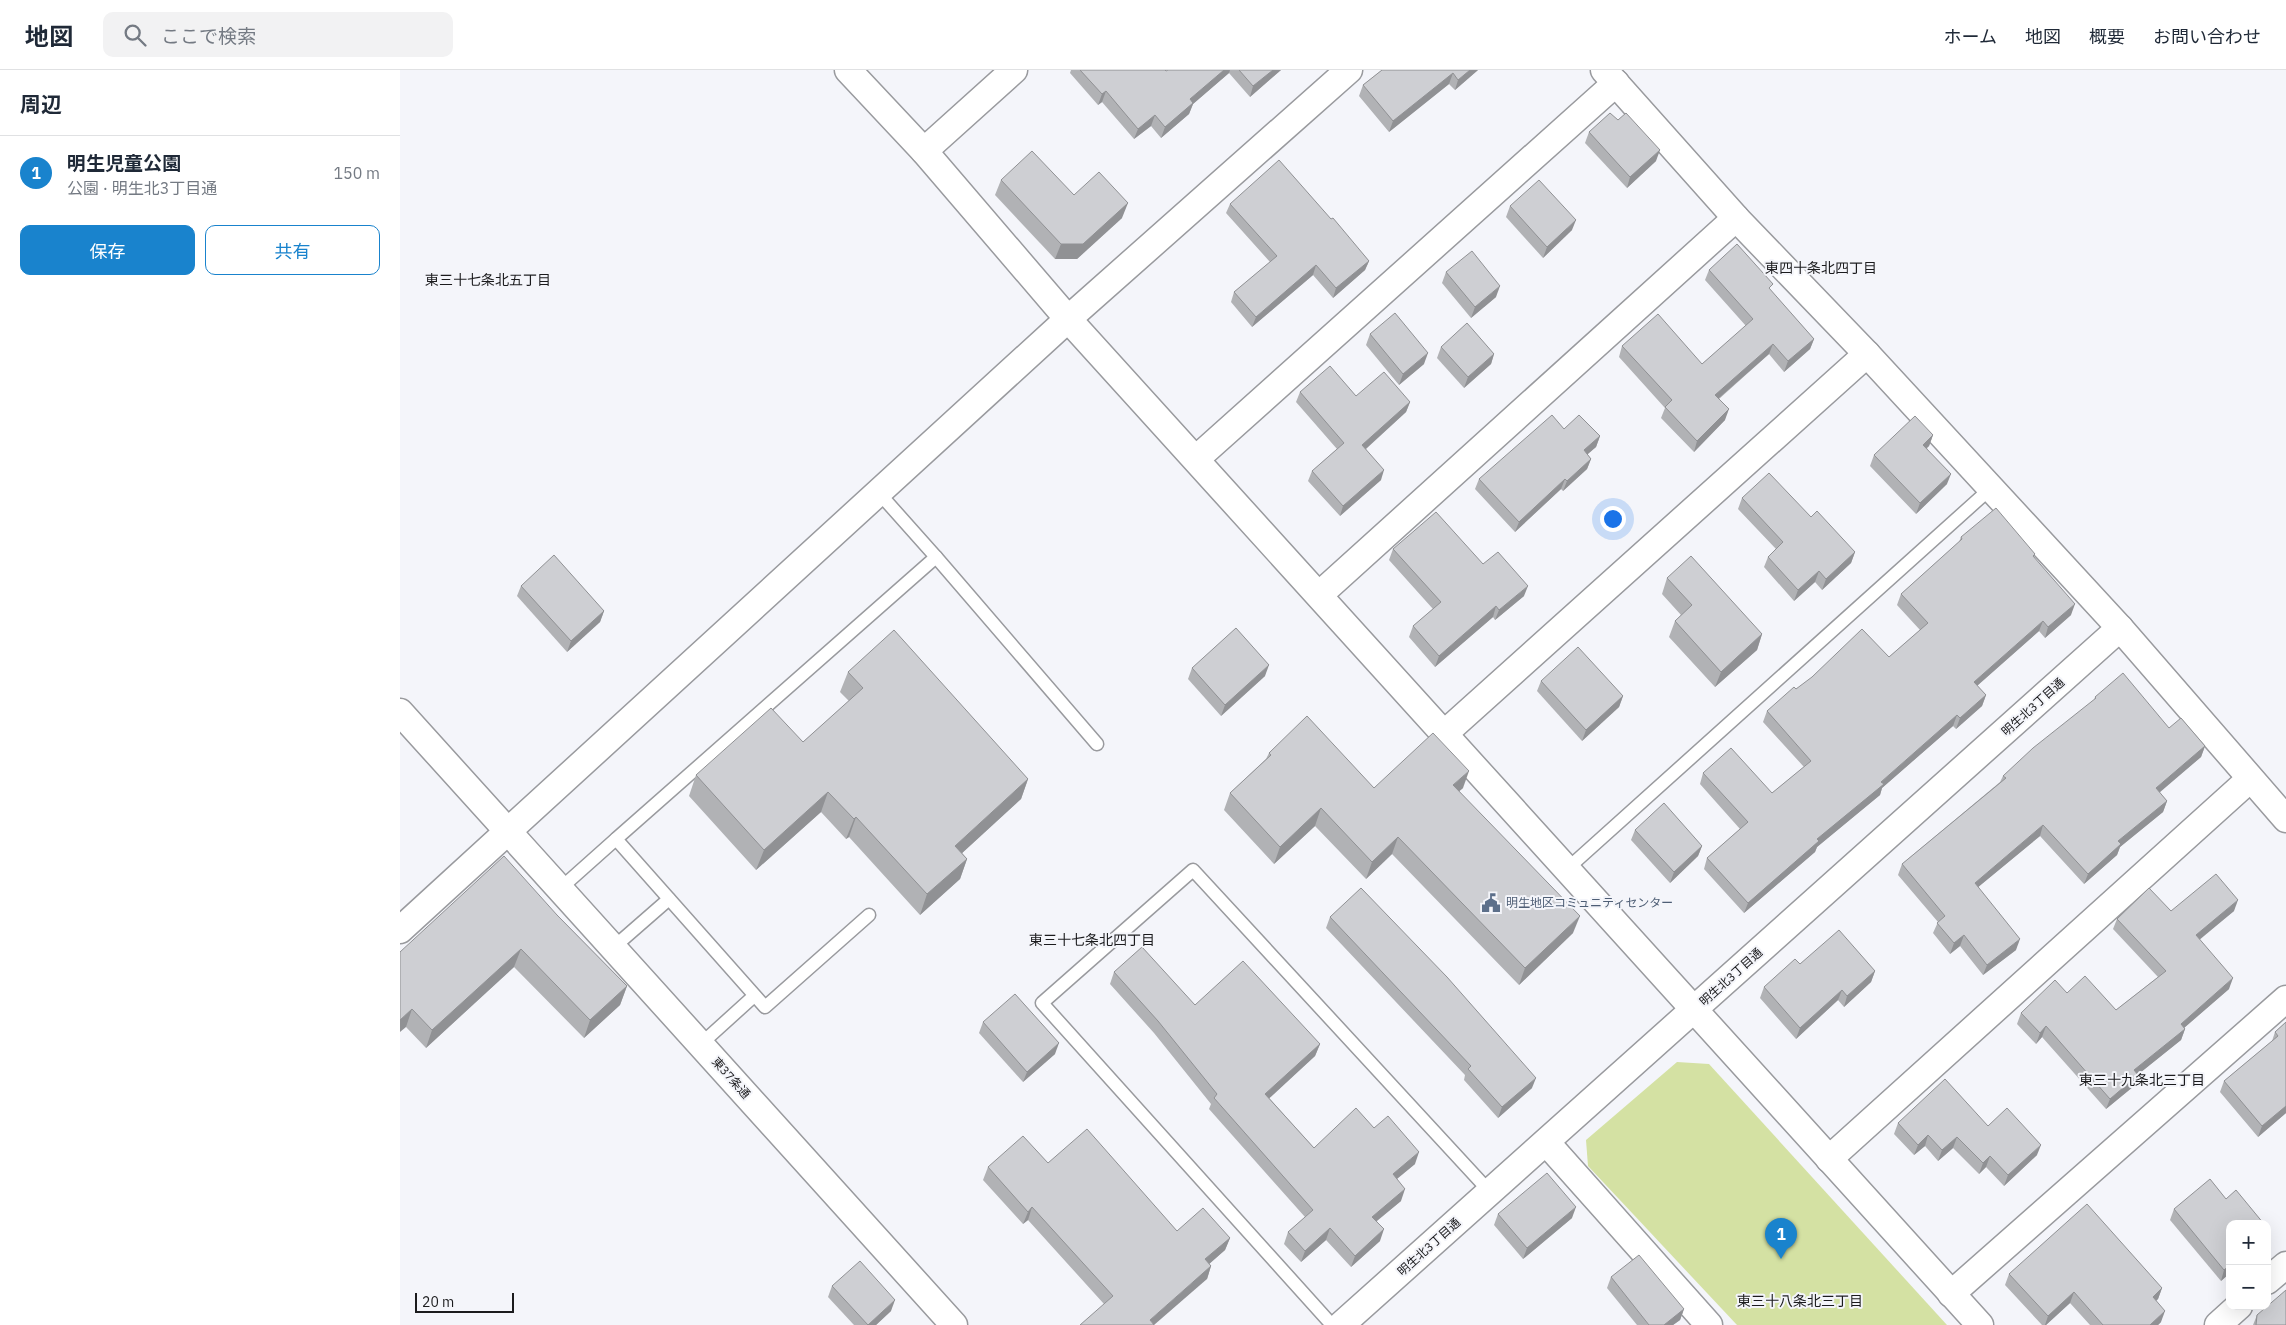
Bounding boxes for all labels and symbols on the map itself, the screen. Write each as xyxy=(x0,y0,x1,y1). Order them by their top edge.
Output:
district label: 東四十条北四丁目 xyxy=(1765,259,1877,277)
district label: 東三十七条北五丁目 xyxy=(425,271,551,289)
your location xyxy=(1600,506,1626,532)
street label: 明生北3丁目通 xyxy=(1998,675,2067,739)
public building icon: 明生地区コミュニティセンター xyxy=(1480,892,1502,914)
place label: 明生地区コミュニティセンター xyxy=(1506,895,1673,910)
district label: 東三十七条北四丁目 xyxy=(1029,931,1155,949)
street label: 明生北3丁目通 xyxy=(1696,945,1765,1009)
street label: 東37条通 xyxy=(709,1054,754,1101)
district label: 東三十九条北三丁目 xyxy=(2079,1071,2205,1089)
street label: 明生北3丁目通 xyxy=(1394,1215,1463,1279)
pin: 1 xyxy=(1765,1218,1797,1259)
scale bar xyxy=(415,1290,514,1313)
district label: 東三十八条北三丁目 xyxy=(1737,1292,1863,1310)

